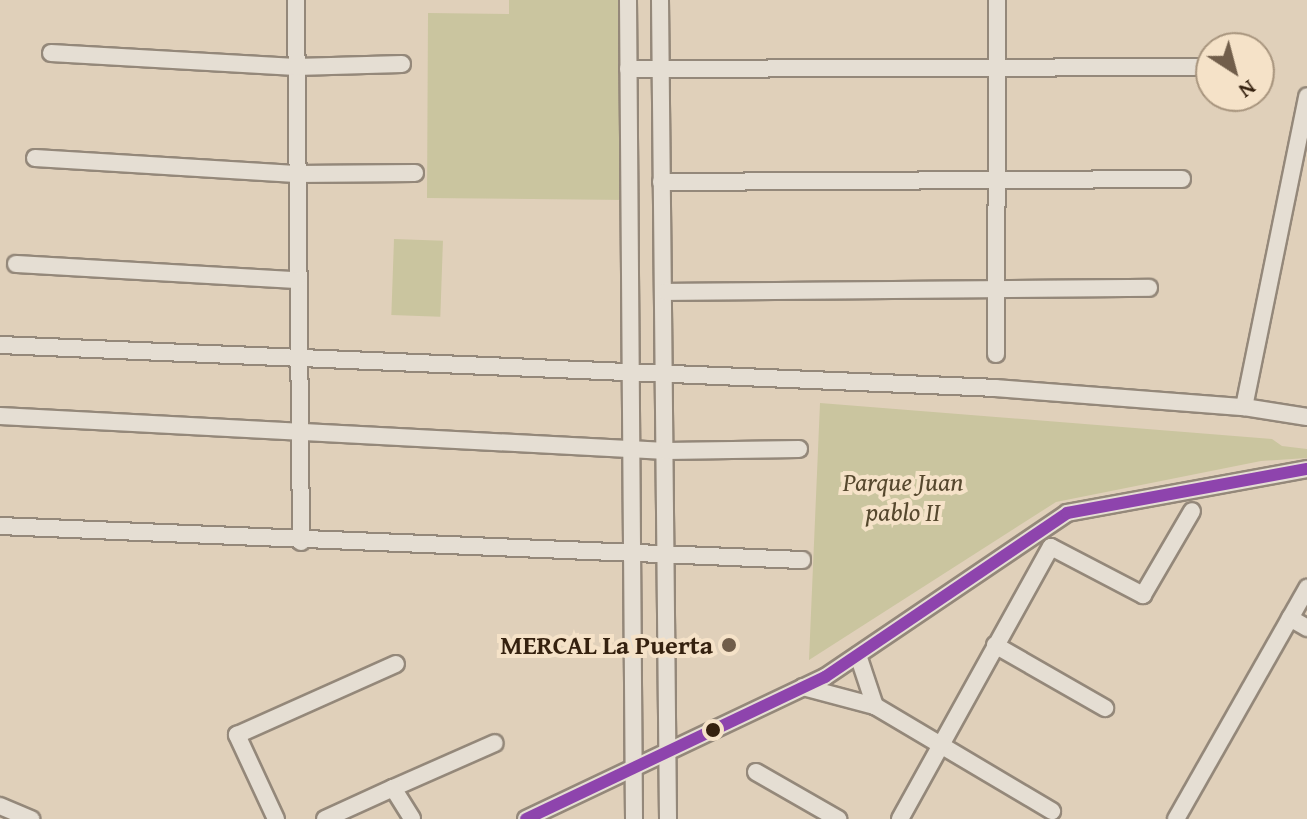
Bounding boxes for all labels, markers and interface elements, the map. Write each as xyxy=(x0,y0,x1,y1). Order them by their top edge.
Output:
north arrow xyxy=(1195,32,1275,112)
text: N xyxy=(1233,73,1263,107)
park label: Parque Juan pablo II xyxy=(843,466,963,528)
place label: MERCAL La Puerta xyxy=(500,629,713,661)
marker: MERCAL La Puerta xyxy=(720,636,738,654)
unlabelled marker xyxy=(705,722,721,738)

